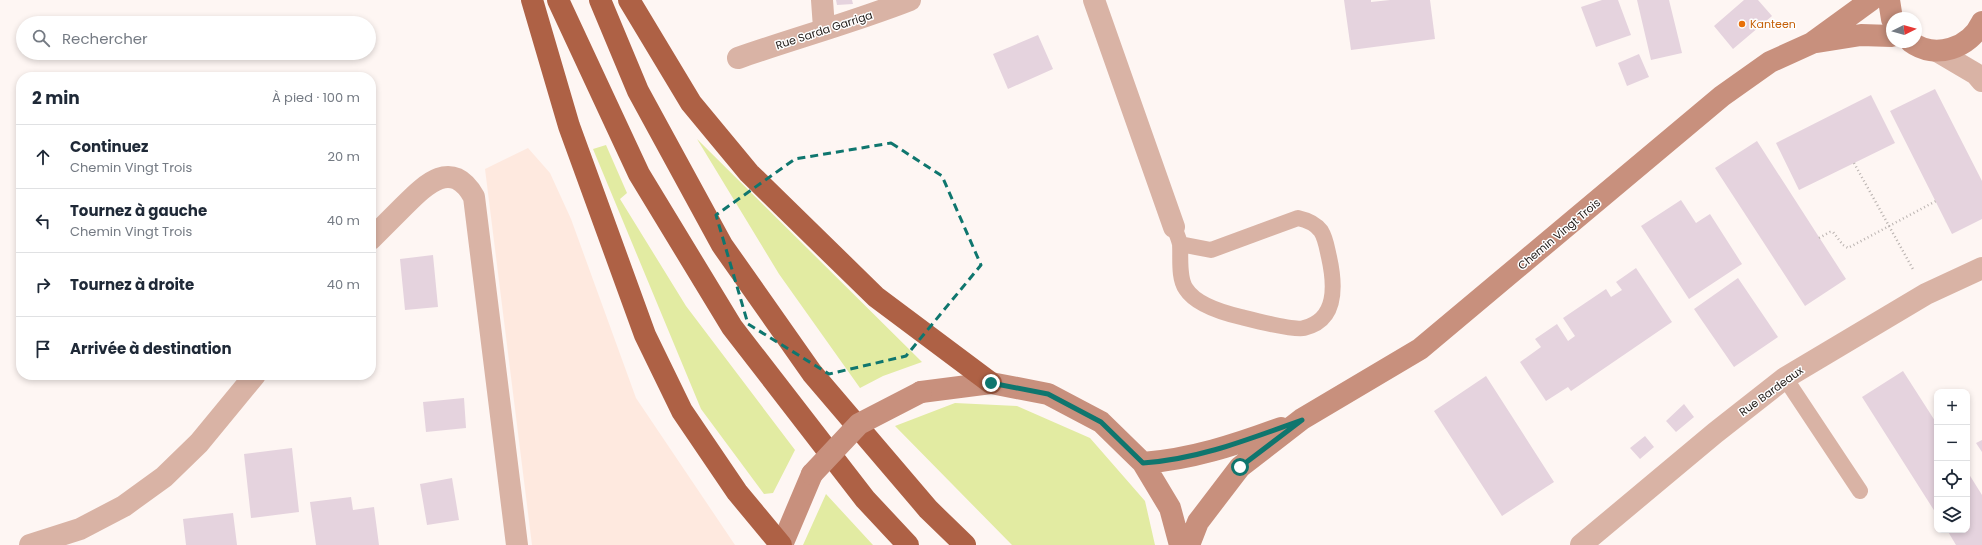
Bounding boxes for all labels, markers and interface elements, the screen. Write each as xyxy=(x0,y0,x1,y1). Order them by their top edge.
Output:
street label: Rue Sarda Garriga xyxy=(773,7,875,53)
north arrow xyxy=(1886,12,1922,48)
search box xyxy=(16,16,376,60)
place label: Kanteen xyxy=(1750,16,1796,32)
marker: Kanteen xyxy=(1737,19,1747,29)
icon: search xyxy=(30,27,52,49)
text: Rechercher xyxy=(62,28,148,49)
text: 2 min xyxy=(32,86,80,110)
text: À pied · 100 m xyxy=(272,88,360,107)
text: Continuez xyxy=(70,136,149,157)
icon: ahead xyxy=(32,146,54,168)
text: 20 m xyxy=(327,147,360,166)
text: Chemin Vingt Trois xyxy=(70,158,192,177)
street label: Chemin Vingt Trois xyxy=(1514,194,1604,273)
text: Tournez à gauche xyxy=(70,200,207,221)
icon: left xyxy=(32,210,54,232)
text: 40 m xyxy=(327,211,360,230)
text: Chemin Vingt Trois xyxy=(70,222,192,241)
icon: right xyxy=(32,274,54,296)
text: Tournez à droite xyxy=(70,274,194,295)
text: 40 m xyxy=(327,275,360,294)
icon: arrive xyxy=(32,338,54,360)
text: Arrivée à destination xyxy=(70,338,232,359)
street label: Rue Bardeaux xyxy=(1736,362,1807,420)
route end xyxy=(982,374,1000,392)
map controls xyxy=(1934,389,1970,533)
button: + xyxy=(1934,389,1970,425)
button: − xyxy=(1934,425,1970,461)
route start xyxy=(1231,458,1249,476)
button: locate xyxy=(1934,461,1970,497)
button: layers xyxy=(1934,497,1970,533)

